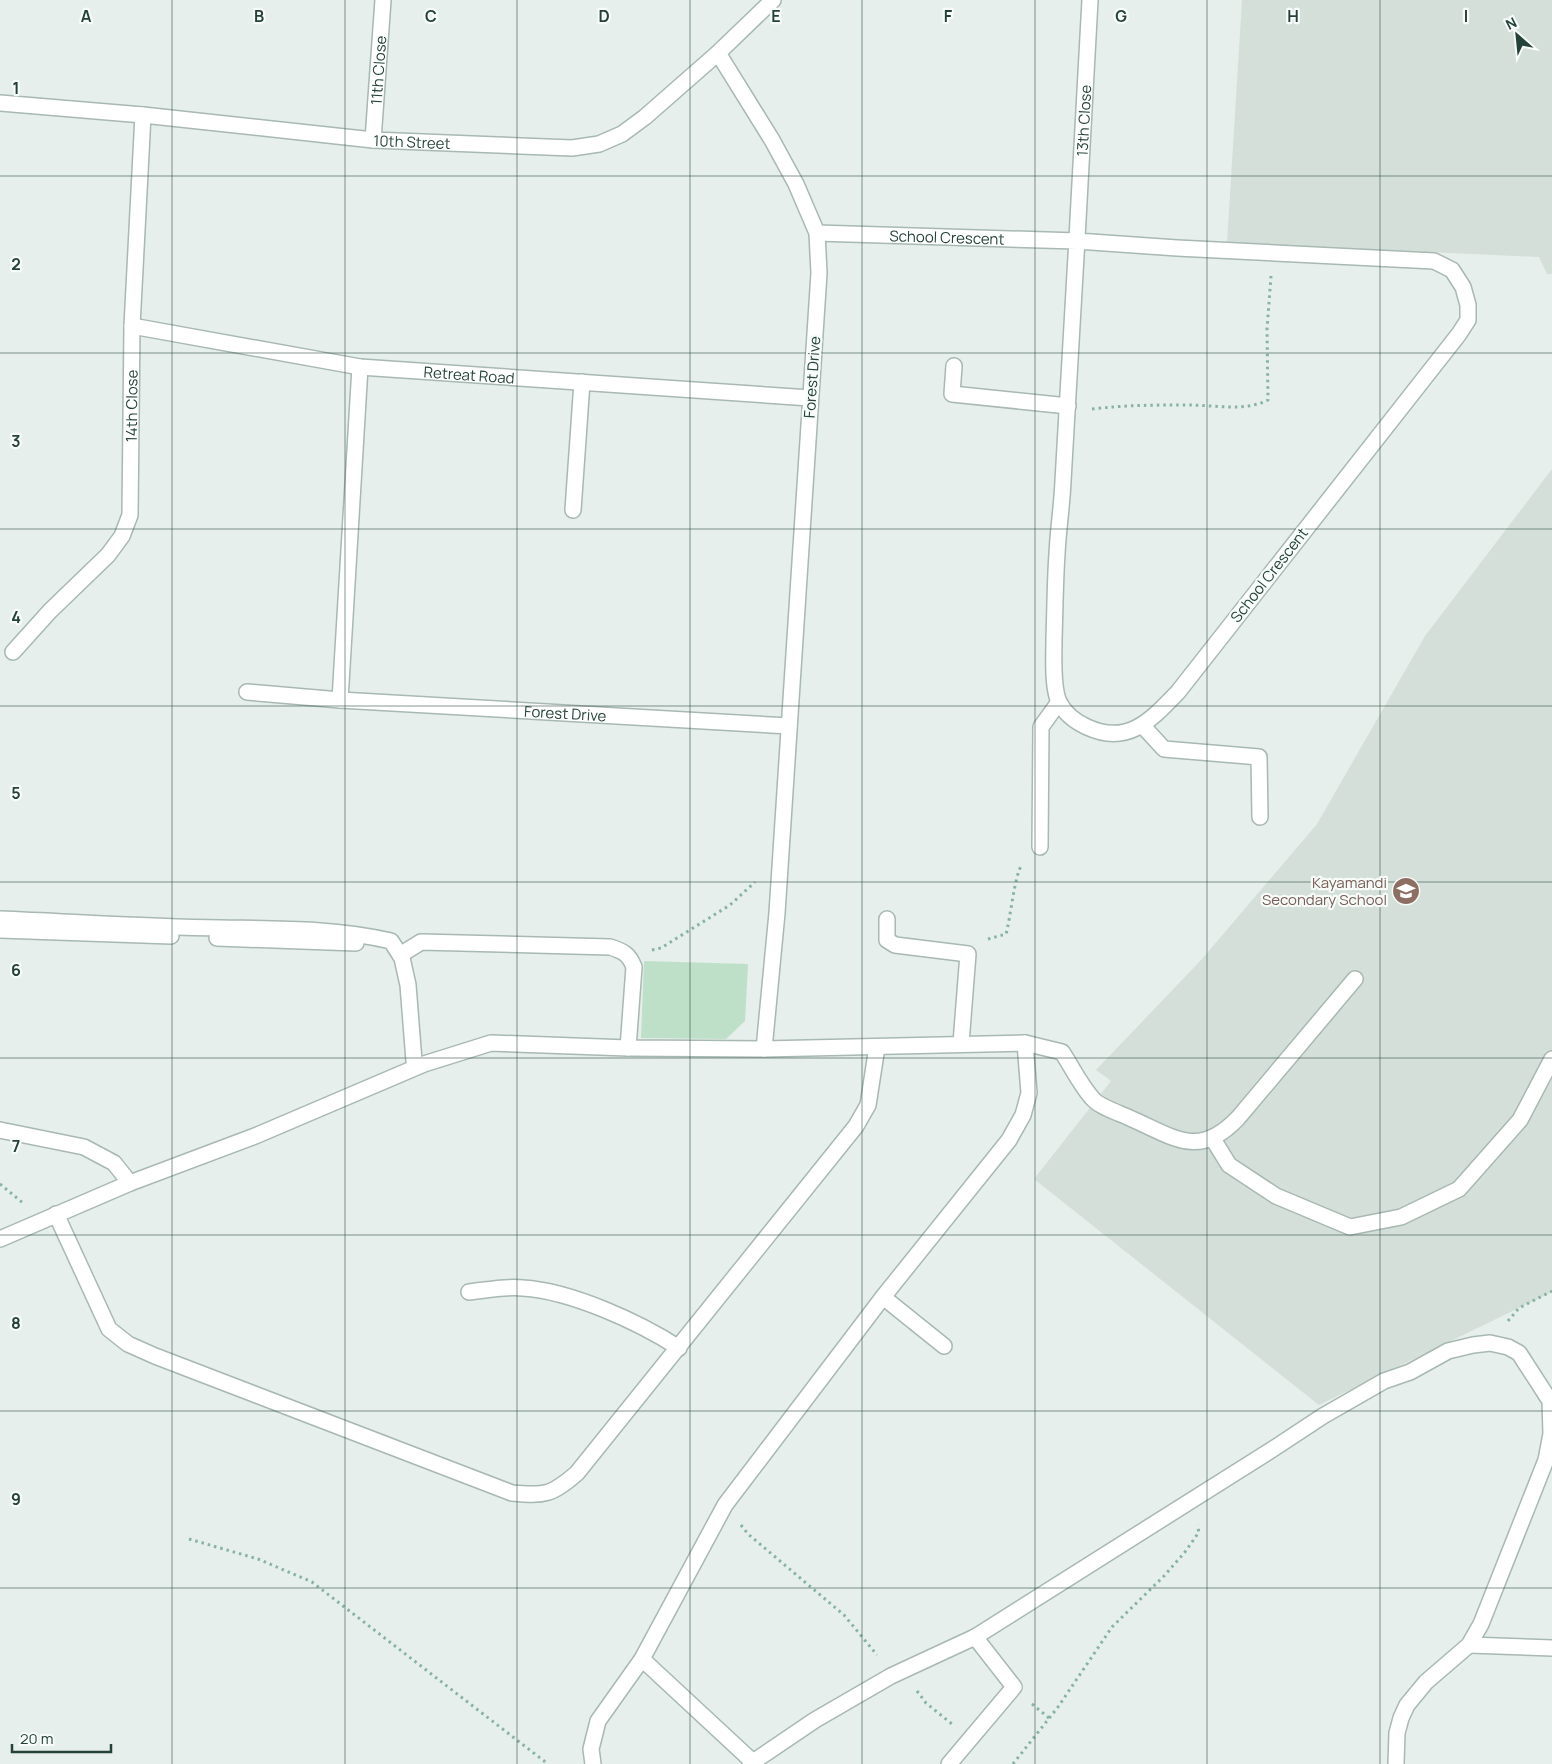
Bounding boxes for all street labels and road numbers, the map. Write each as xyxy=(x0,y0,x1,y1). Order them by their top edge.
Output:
street label: 11th Close xyxy=(365,35,391,106)
street label: 13th Close xyxy=(1071,84,1096,157)
street label: 10th Street xyxy=(373,130,451,154)
street label: School Crescent xyxy=(889,225,1005,249)
street label: Forest Drive xyxy=(799,335,825,419)
street label: Retreat Road xyxy=(423,361,515,388)
street label: 14th Close xyxy=(120,369,142,442)
street label: School Crescent xyxy=(1225,523,1313,627)
street label: Forest Drive xyxy=(524,700,607,726)

